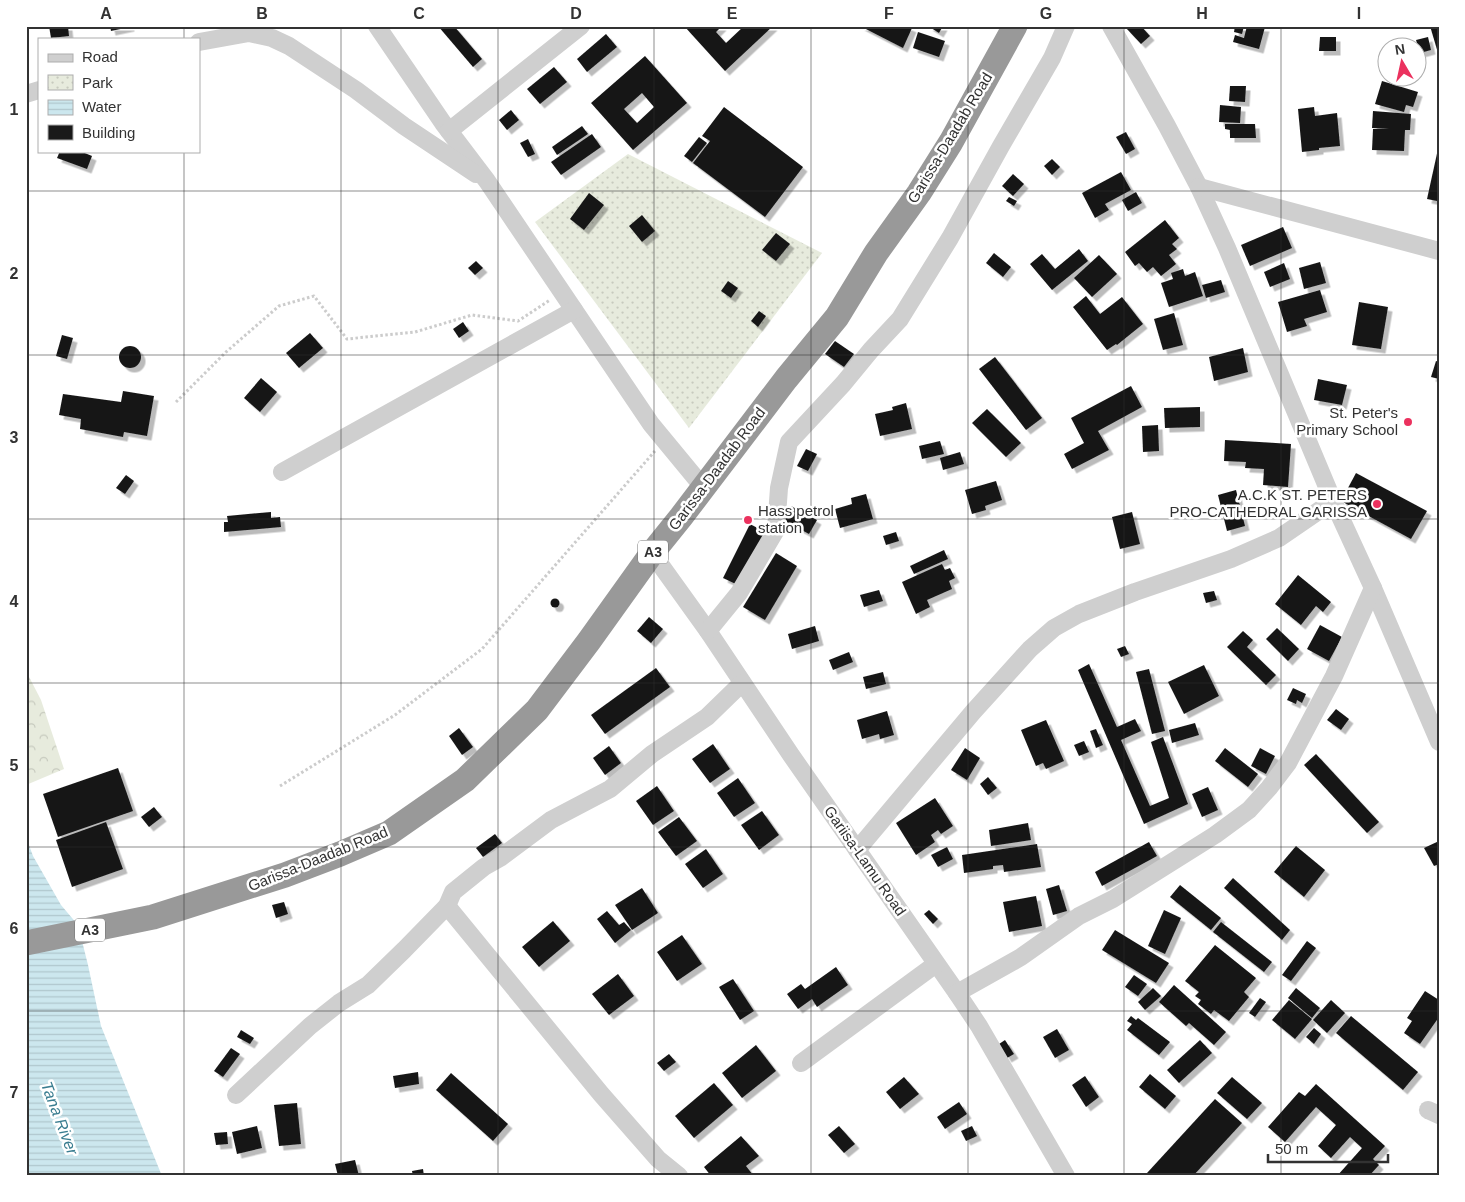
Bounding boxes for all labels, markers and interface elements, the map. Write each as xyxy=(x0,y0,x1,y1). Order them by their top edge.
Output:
text: A xyxy=(100,5,112,22)
text: B xyxy=(256,5,268,22)
text: C xyxy=(413,5,425,22)
text: D xyxy=(570,5,582,22)
text: E xyxy=(727,5,738,22)
text: F xyxy=(884,5,894,22)
text: G xyxy=(1040,5,1052,22)
text: H xyxy=(1196,5,1208,22)
text: I xyxy=(1357,5,1361,22)
legend xyxy=(38,38,200,152)
north arrow xyxy=(1378,38,1428,88)
text: N xyxy=(1394,40,1406,58)
text: Road xyxy=(82,48,118,65)
street label: Garissa-Daadab Road xyxy=(904,69,995,206)
text: Park xyxy=(82,74,113,91)
text: Water xyxy=(82,98,121,115)
text: 1 xyxy=(10,101,19,118)
text: Building xyxy=(82,124,135,141)
text: 2 xyxy=(10,265,19,282)
street label: Garissa-Daadab Road xyxy=(665,404,768,533)
place label: St. Peter's Primary School xyxy=(1296,404,1398,438)
marker: St. Peter's Primary School xyxy=(1402,416,1414,428)
text: 3 xyxy=(10,429,19,446)
place label: A.C.K ST. PETERS PRO-CATHEDRAL GARISSA xyxy=(1169,486,1367,520)
marker: A.C.K ST. PETERS PRO-CATHEDRAL GARISSA xyxy=(1371,498,1383,510)
place label: Hass petrol station xyxy=(758,502,834,536)
marker: Hass petrol station xyxy=(742,514,754,526)
road number: A3 xyxy=(638,540,668,564)
text: 4 xyxy=(10,593,19,610)
text: 5 xyxy=(10,757,19,774)
street label: Gariisa-Lamu Road xyxy=(821,803,910,919)
street label: Garissa-Daadab Road xyxy=(245,823,390,894)
road number: A3 xyxy=(75,918,105,942)
text: 6 xyxy=(10,920,19,937)
water label: Tana River xyxy=(38,1079,81,1158)
text: 7 xyxy=(10,1084,19,1101)
scale bar xyxy=(1268,1132,1388,1164)
text: 50 m xyxy=(1275,1140,1308,1157)

